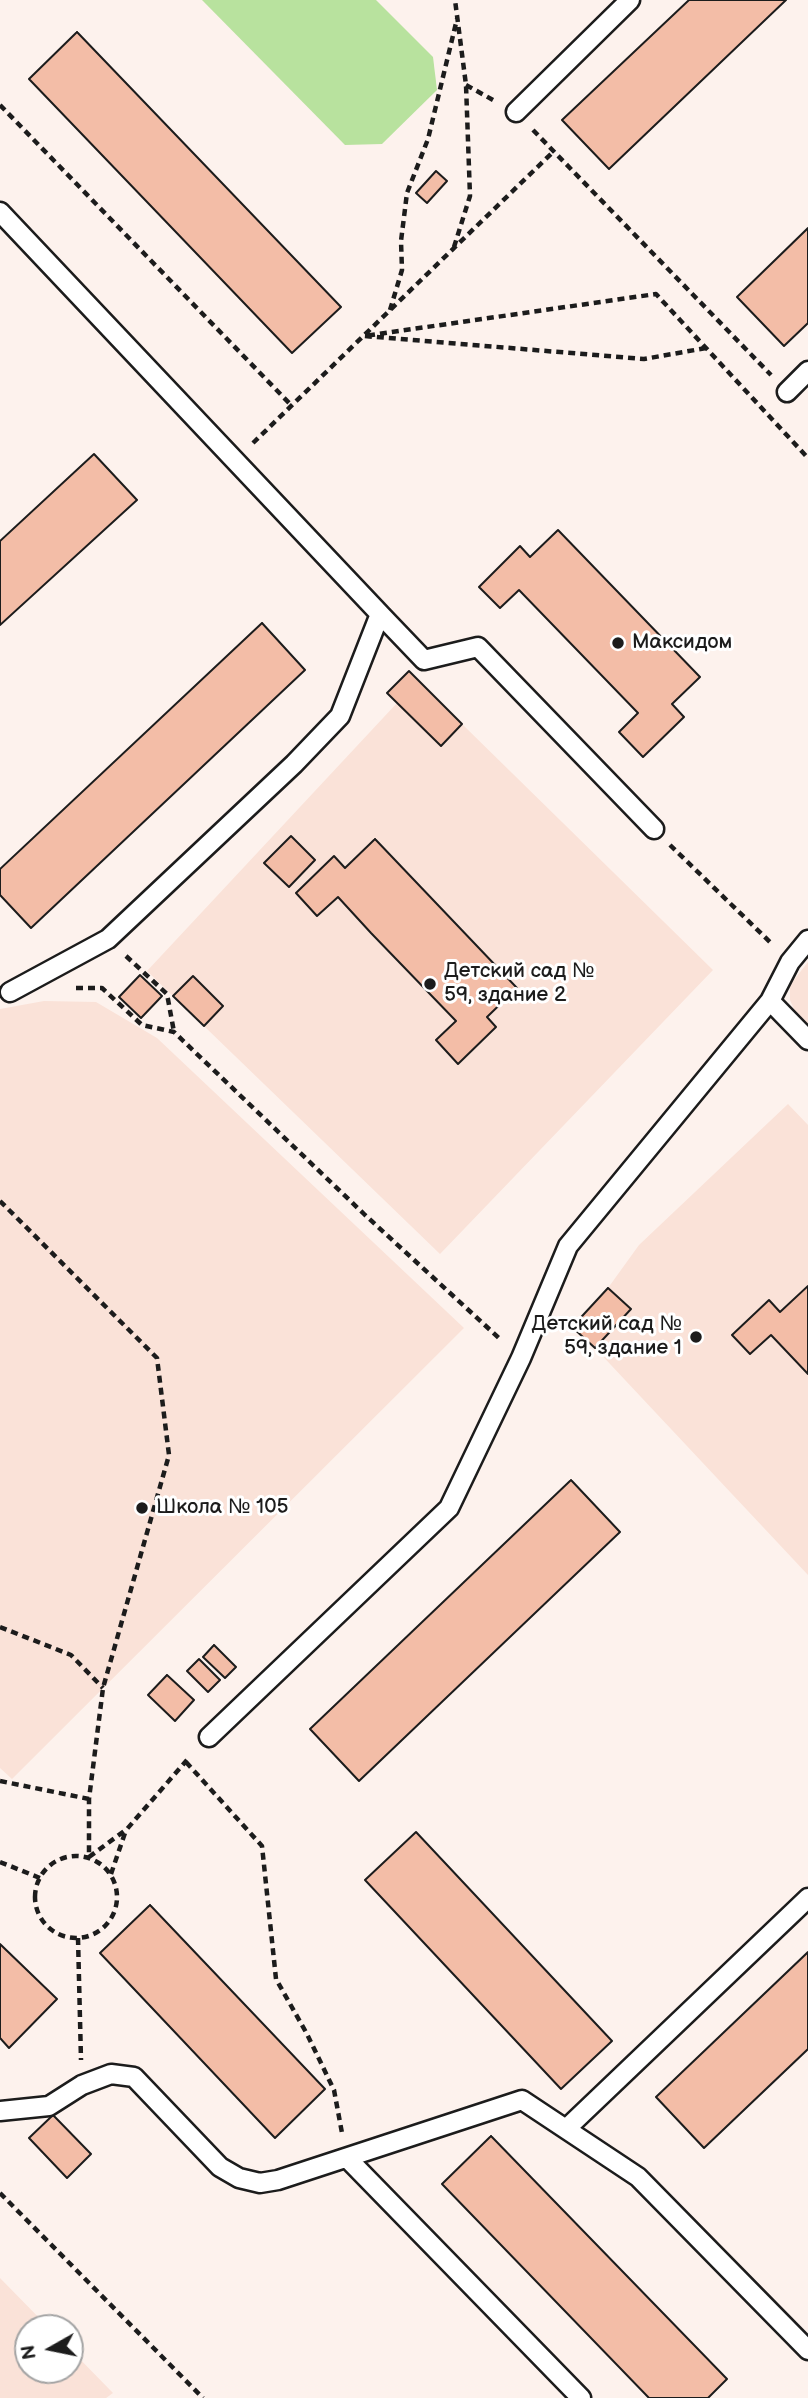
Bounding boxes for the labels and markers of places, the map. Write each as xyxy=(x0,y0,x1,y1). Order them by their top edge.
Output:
place label: Максидом xyxy=(632,630,732,656)
marker: Максидом xyxy=(610,635,626,651)
place label: Детский сад № 59, здание 2 xyxy=(444,959,594,1009)
marker: Детский сад № 59, здание 2 xyxy=(422,976,438,992)
place label: Детский сад № 59, здание 1 xyxy=(532,1312,682,1362)
marker: Детский сад № 59, здание 1 xyxy=(688,1329,704,1345)
place label: Школа № 105 xyxy=(156,1495,289,1521)
marker: Школа № 105 xyxy=(134,1500,150,1516)

